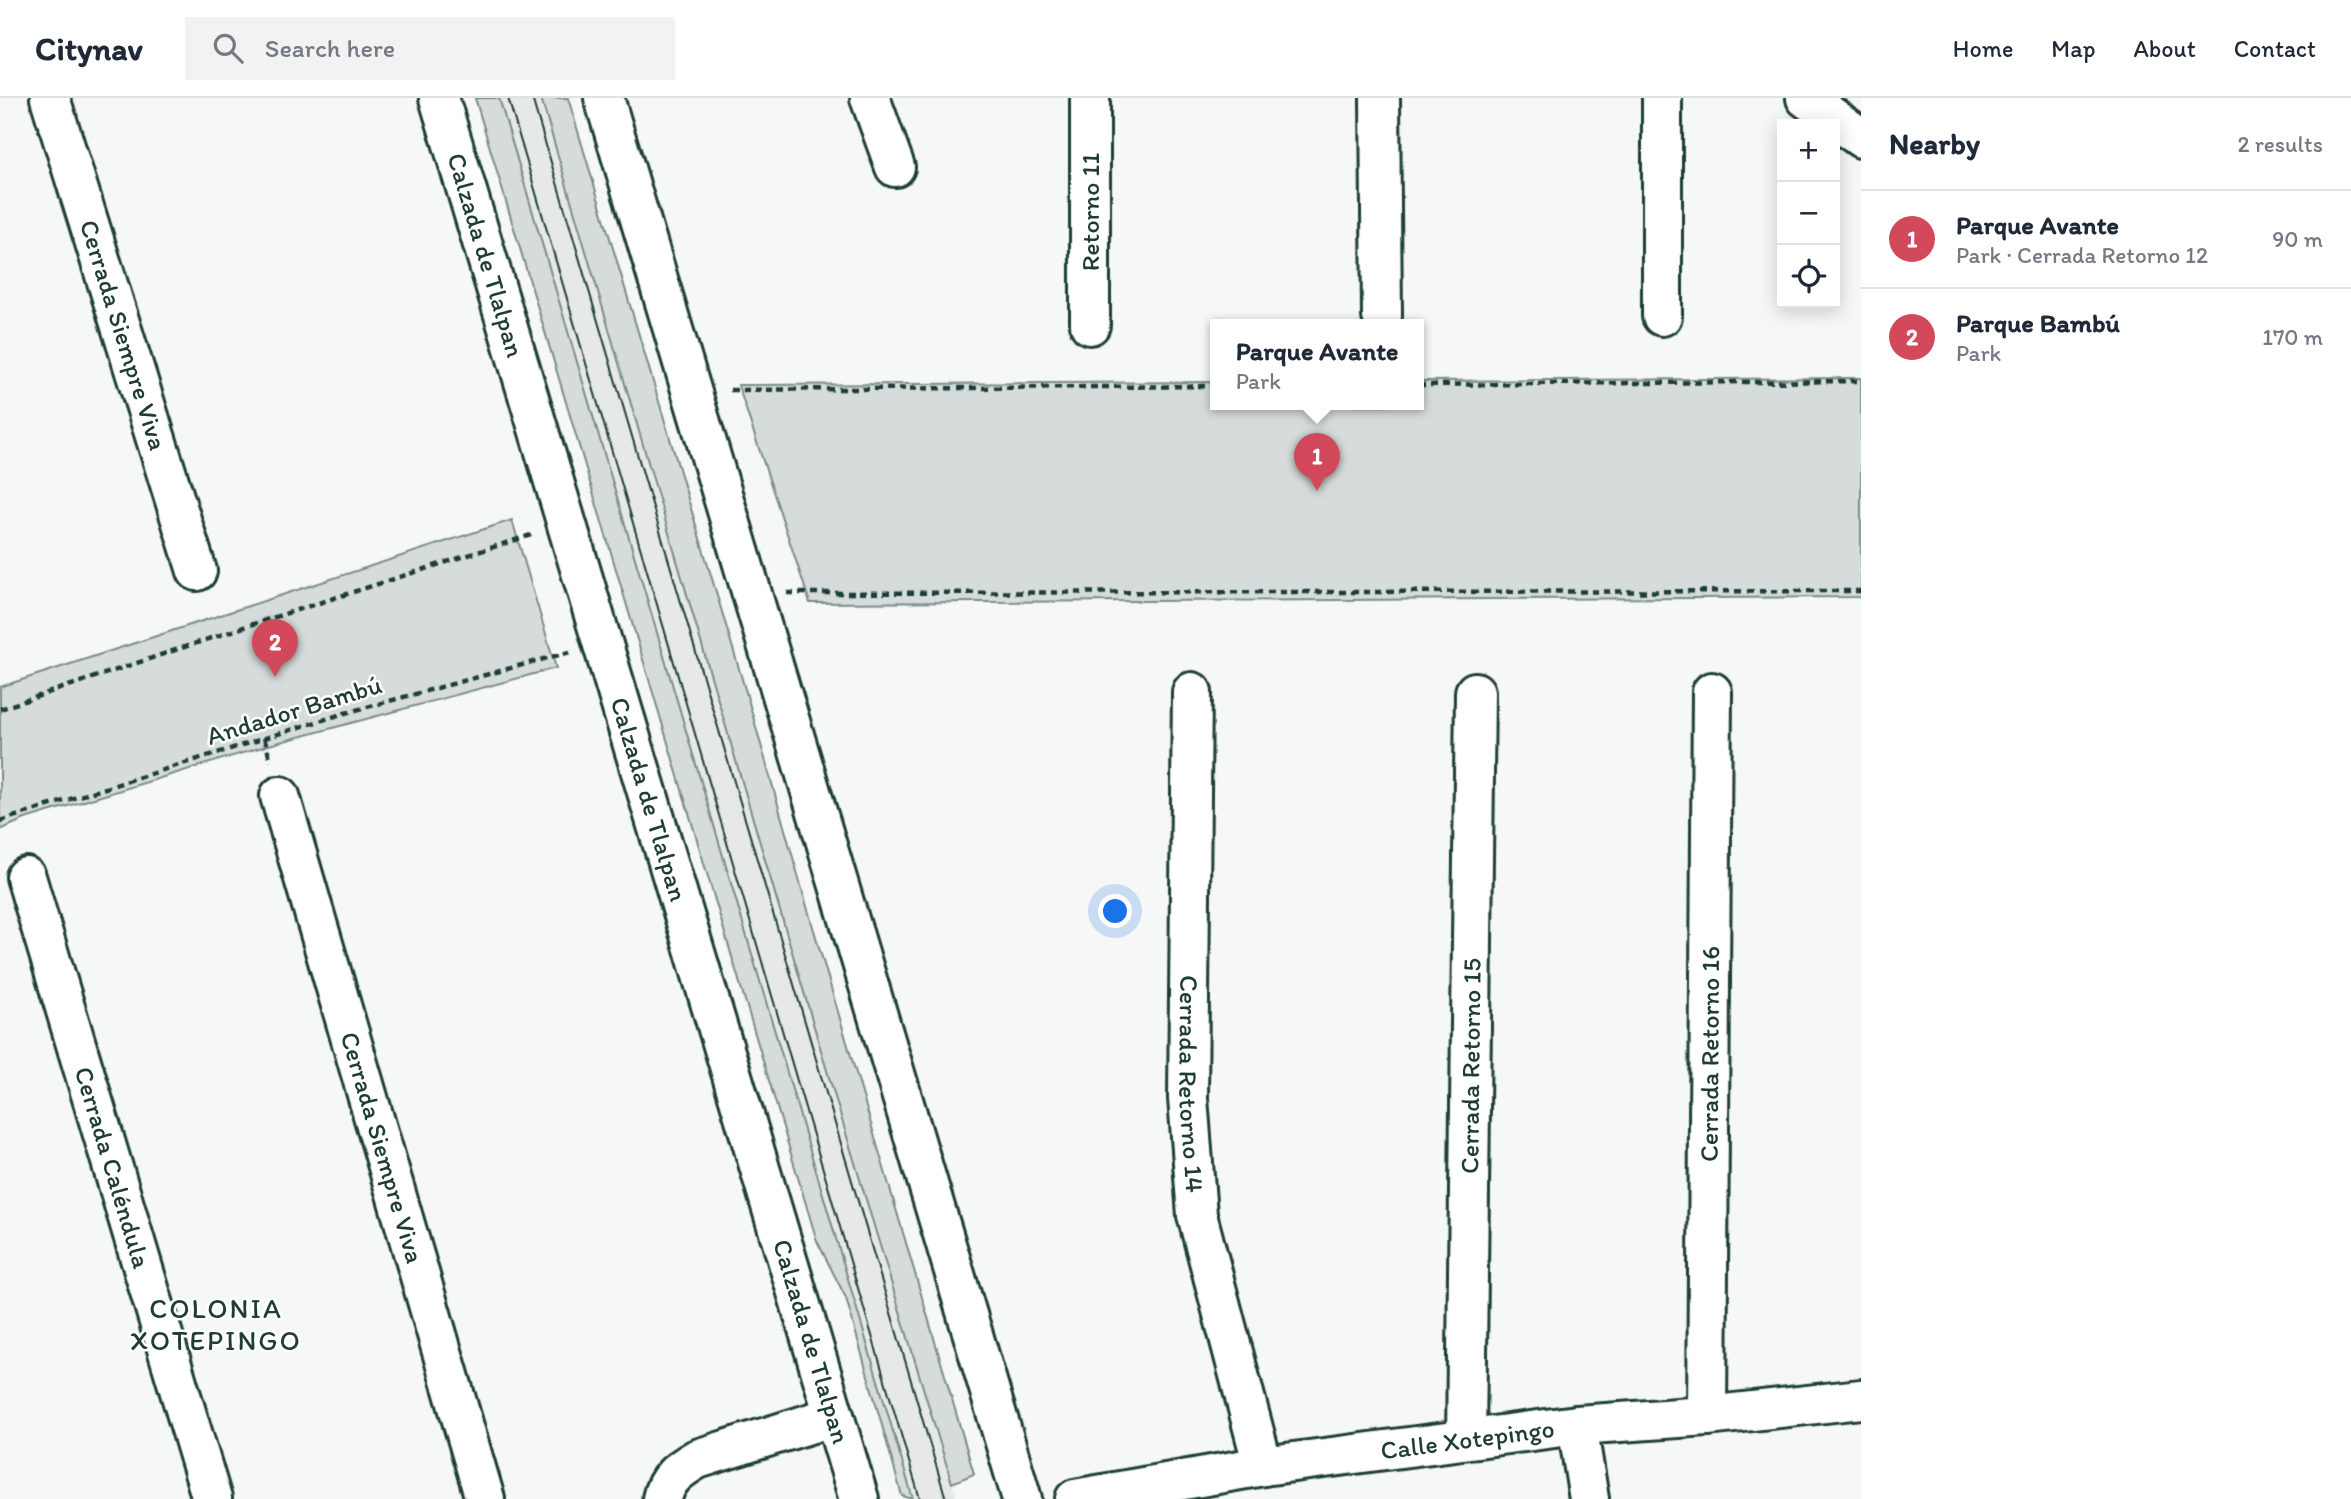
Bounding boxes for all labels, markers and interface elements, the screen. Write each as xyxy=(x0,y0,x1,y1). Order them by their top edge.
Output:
search box xyxy=(185,17,675,80)
text: Citynav xyxy=(35,29,143,68)
icon: search xyxy=(209,29,247,67)
text: Search here xyxy=(265,32,395,64)
text: Home xyxy=(1953,34,2013,63)
text: Map xyxy=(2051,34,2095,63)
text: About xyxy=(2133,34,2196,63)
text: Contact xyxy=(2234,34,2316,63)
map controls xyxy=(1777,119,1840,308)
button: + xyxy=(1777,119,1840,182)
text: Nearby xyxy=(1889,125,1980,162)
text: 2 results xyxy=(2237,130,2323,158)
street label: Calzada de Tlalpan xyxy=(440,149,532,361)
street label: Retorno 11 xyxy=(1074,153,1106,271)
button: − xyxy=(1777,182,1840,245)
text: Parque Avante xyxy=(1956,209,2119,241)
street label: Cerrada Siempre Viva xyxy=(73,216,174,454)
text: 1 xyxy=(1907,225,1917,253)
text: 90 m xyxy=(2272,225,2323,253)
text: Park · Cerrada Retorno 12 xyxy=(1956,241,2208,269)
button: locate xyxy=(1777,245,1840,308)
text: Parque Bambú xyxy=(1956,307,2120,339)
popup xyxy=(1210,319,1424,410)
text: 2 xyxy=(1906,323,1918,351)
text: 170 m xyxy=(2262,323,2323,351)
text: Parque Avante xyxy=(1236,335,1398,367)
text: Park xyxy=(1956,339,2001,367)
text: Park xyxy=(1236,367,1281,395)
pin: 1 xyxy=(1294,433,1340,491)
pin: 2 xyxy=(252,619,298,677)
street label: Andador Bambú xyxy=(203,668,385,752)
street label: Calzada de Tlalpan xyxy=(604,693,695,905)
your location xyxy=(1098,894,1132,928)
street label: Cerrada Retorno 16 xyxy=(1693,946,1726,1162)
street label: Cerrada Retorno 15 xyxy=(1453,958,1488,1174)
street label: Cerrada Retorno 14 xyxy=(1172,975,1211,1194)
street label: Cerrada Siempre Viva xyxy=(334,1028,431,1267)
street label: Cerrada Caléndula xyxy=(68,1063,158,1272)
street label: Calzada de Tlalpan xyxy=(766,1235,857,1447)
district label: COLONIA XOTEPINGO xyxy=(130,1291,302,1357)
street label: Calle Xotepingo xyxy=(1378,1412,1556,1467)

